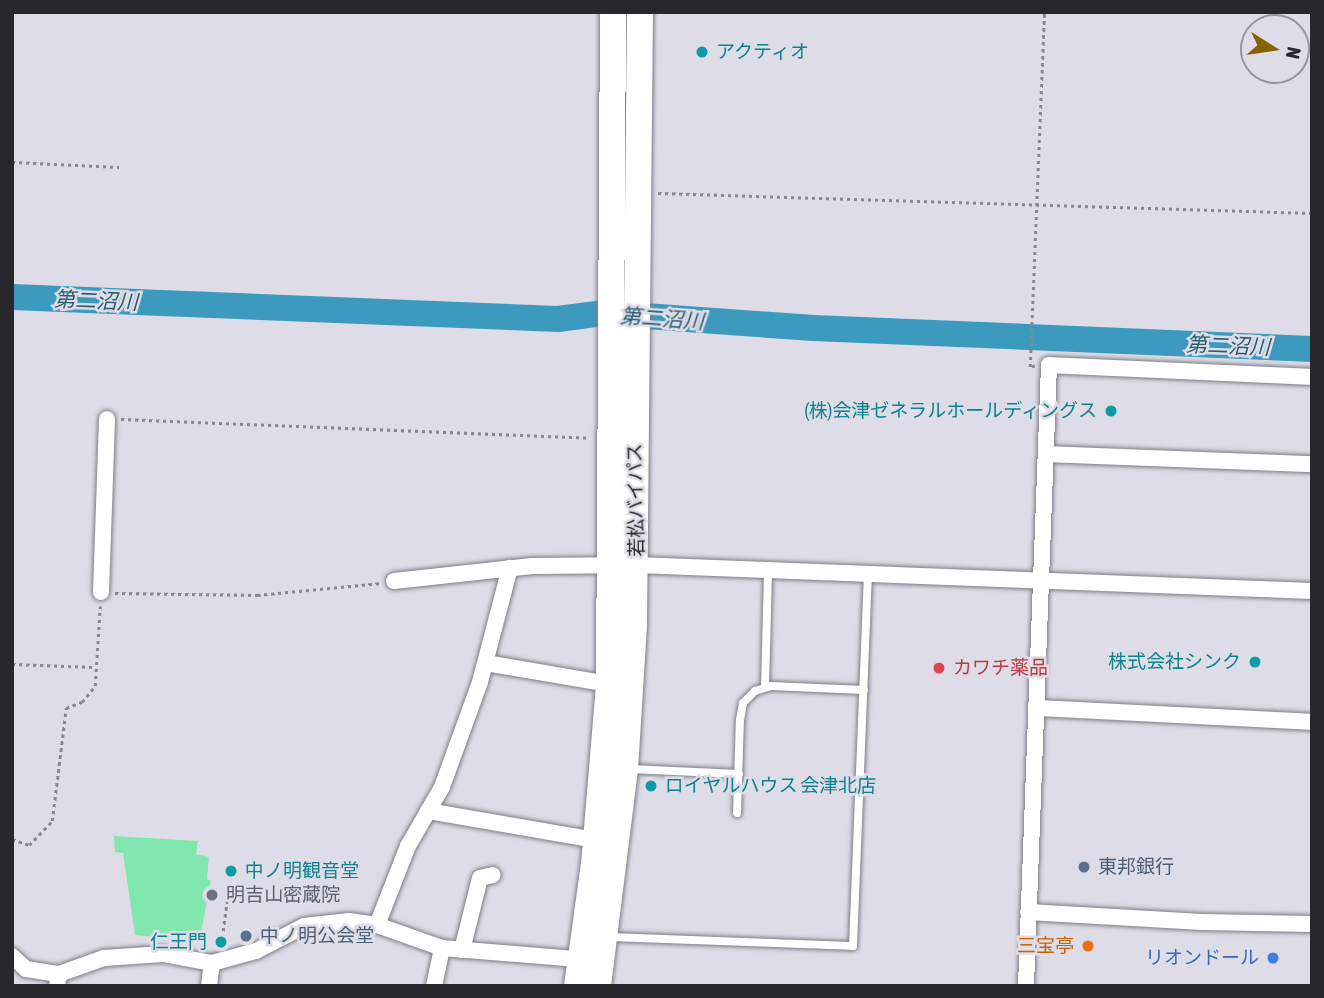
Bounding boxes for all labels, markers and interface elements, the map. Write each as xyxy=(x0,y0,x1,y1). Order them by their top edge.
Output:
north arrow xyxy=(1240,14,1310,84)
place label: アクティオ xyxy=(716,41,811,63)
marker: アクティオ xyxy=(694,44,710,60)
text: N xyxy=(1282,45,1306,61)
water label: 第二沼川 xyxy=(54,286,138,314)
water label: 第二沼川 xyxy=(619,303,705,333)
water label: 第二沼川 xyxy=(1186,331,1270,359)
place label: (株)会津ゼネラルホールディングス xyxy=(803,400,1097,422)
marker: (株)会津ゼネラルホールディングス xyxy=(1103,403,1119,419)
street label: 若松バイパス xyxy=(624,443,648,557)
place label: 株式会社シンク xyxy=(1108,651,1241,673)
marker: 株式会社シンク xyxy=(1247,654,1263,670)
place label: カワチ薬品 xyxy=(953,657,1048,679)
marker: カワチ薬品 xyxy=(931,660,947,676)
place label: ロイヤルハウス 会津北店 xyxy=(665,775,877,797)
marker: ロイヤルハウス 会津北店 xyxy=(643,778,659,794)
place label: 東邦銀行 xyxy=(1098,856,1174,878)
marker: 東邦銀行 xyxy=(1076,859,1092,875)
place label: 中ノ明観音堂 xyxy=(245,860,359,882)
marker: 中ノ明観音堂 xyxy=(223,863,239,879)
place label: 明吉山密蔵院 xyxy=(226,884,340,906)
marker: 明吉山密蔵院 xyxy=(204,887,220,903)
place label: 中ノ明公会堂 xyxy=(260,925,374,947)
marker: 中ノ明公会堂 xyxy=(238,928,254,944)
place label: 仁王門 xyxy=(150,931,207,953)
marker: 仁王門 xyxy=(213,934,229,950)
place label: 三宝亭 xyxy=(1017,935,1074,957)
marker: 三宝亭 xyxy=(1080,938,1096,954)
place label: リオンドール xyxy=(1145,947,1259,969)
marker: リオンドール xyxy=(1265,950,1281,966)

